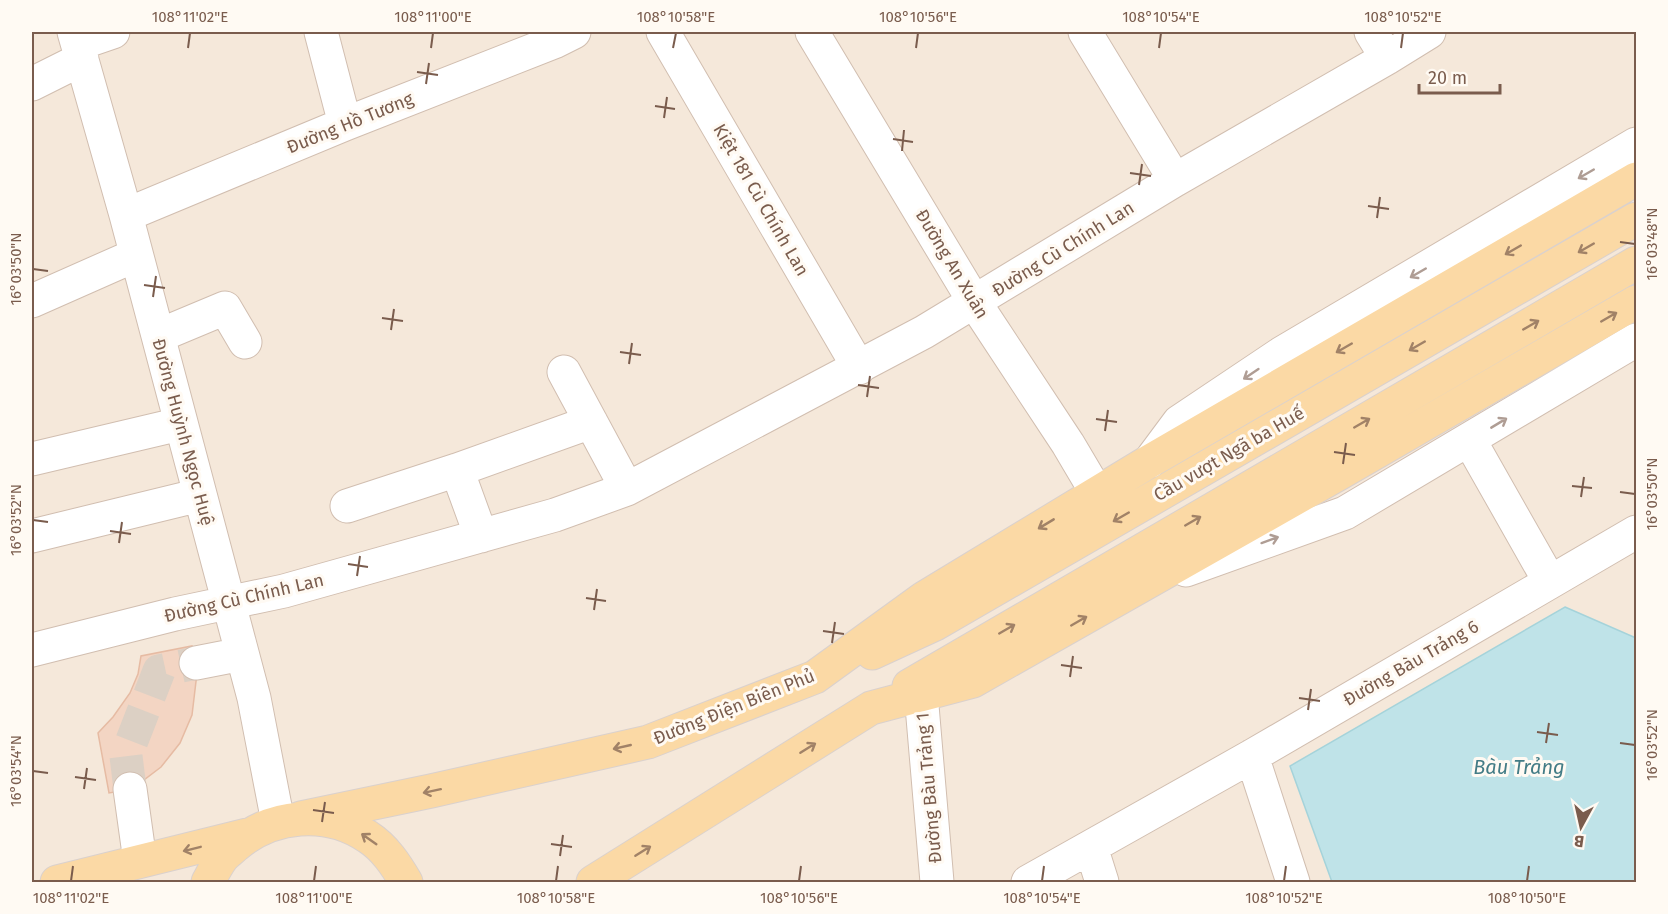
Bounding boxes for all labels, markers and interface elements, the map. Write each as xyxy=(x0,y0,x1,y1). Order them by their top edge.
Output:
text: 108°11'02"E xyxy=(152,8,228,26)
text: 108°11'00"E xyxy=(394,8,472,26)
text: 108°10'58"E xyxy=(637,8,715,26)
text: 108°10'56"E xyxy=(879,8,957,26)
text: 108°10'54"E xyxy=(1122,8,1200,26)
text: 108°10'52"E xyxy=(1364,8,1442,26)
scale bar xyxy=(1419,57,1500,95)
text: 20 m xyxy=(1428,67,1467,89)
street label: Đường Hồ Tương xyxy=(283,87,417,158)
street label: Kiệt 181 Cù Chính Lan xyxy=(708,120,814,280)
one-way arrow xyxy=(1578,168,1595,180)
street label: Đường Cù Chính Lan xyxy=(988,196,1138,302)
street label: Đường An Xuân xyxy=(911,205,993,323)
text: 16°03'48"N xyxy=(1643,208,1661,280)
text: 16°03'50"N xyxy=(7,232,25,306)
one-way arrow xyxy=(1578,242,1595,254)
one-way arrow xyxy=(1505,245,1522,257)
one-way arrow xyxy=(1410,267,1427,279)
one-way arrow xyxy=(1600,311,1617,323)
one-way arrow xyxy=(1521,319,1539,330)
street label: Đường Huỳnh Ngọc Huệ xyxy=(147,336,219,528)
one-way arrow xyxy=(1409,340,1426,352)
one-way arrow xyxy=(1336,342,1353,354)
one-way arrow xyxy=(1243,368,1260,380)
street label: Cầu vượt Ngã ba Huế xyxy=(1150,402,1308,506)
one-way arrow xyxy=(1353,417,1370,429)
one-way arrow xyxy=(1490,417,1507,429)
text: 16°03'50"N xyxy=(1643,457,1661,531)
text: 16°03'52"N xyxy=(7,484,25,556)
one-way arrow xyxy=(1113,511,1130,523)
one-way arrow xyxy=(1184,515,1201,527)
one-way arrow xyxy=(1038,519,1055,531)
one-way arrow xyxy=(1260,534,1279,545)
street label: Đường Cù Chính Lan xyxy=(162,569,326,627)
one-way arrow xyxy=(1069,615,1087,626)
street label: Đường Bàu Trảng 6 xyxy=(1339,615,1483,711)
one-way arrow xyxy=(998,623,1015,635)
street label: Đường Điện Biên Phủ xyxy=(650,665,818,749)
text: 16°03'52"N xyxy=(1643,709,1661,781)
street label: Đường Bàu Trảng 1 xyxy=(911,712,947,864)
text: 16°03'54"N xyxy=(7,735,25,807)
one-way arrow xyxy=(613,742,632,754)
one-way arrow xyxy=(799,742,816,754)
water label: Bàu Trảng xyxy=(1473,755,1565,779)
one-way arrow xyxy=(423,786,443,797)
north arrow xyxy=(1551,797,1611,857)
text: B xyxy=(1573,831,1585,851)
one-way arrow xyxy=(361,833,377,845)
one-way arrow xyxy=(182,843,201,855)
one-way arrow xyxy=(634,845,651,857)
text: 108°11'02"E xyxy=(33,889,109,907)
text: 108°11'00"E xyxy=(275,889,353,907)
text: 108°10'58"E xyxy=(517,889,595,907)
text: 108°10'56"E xyxy=(760,889,838,907)
text: 108°10'54"E xyxy=(1003,889,1081,907)
text: 108°10'52"E xyxy=(1245,889,1323,907)
text: 108°10'50"E xyxy=(1488,889,1566,907)

